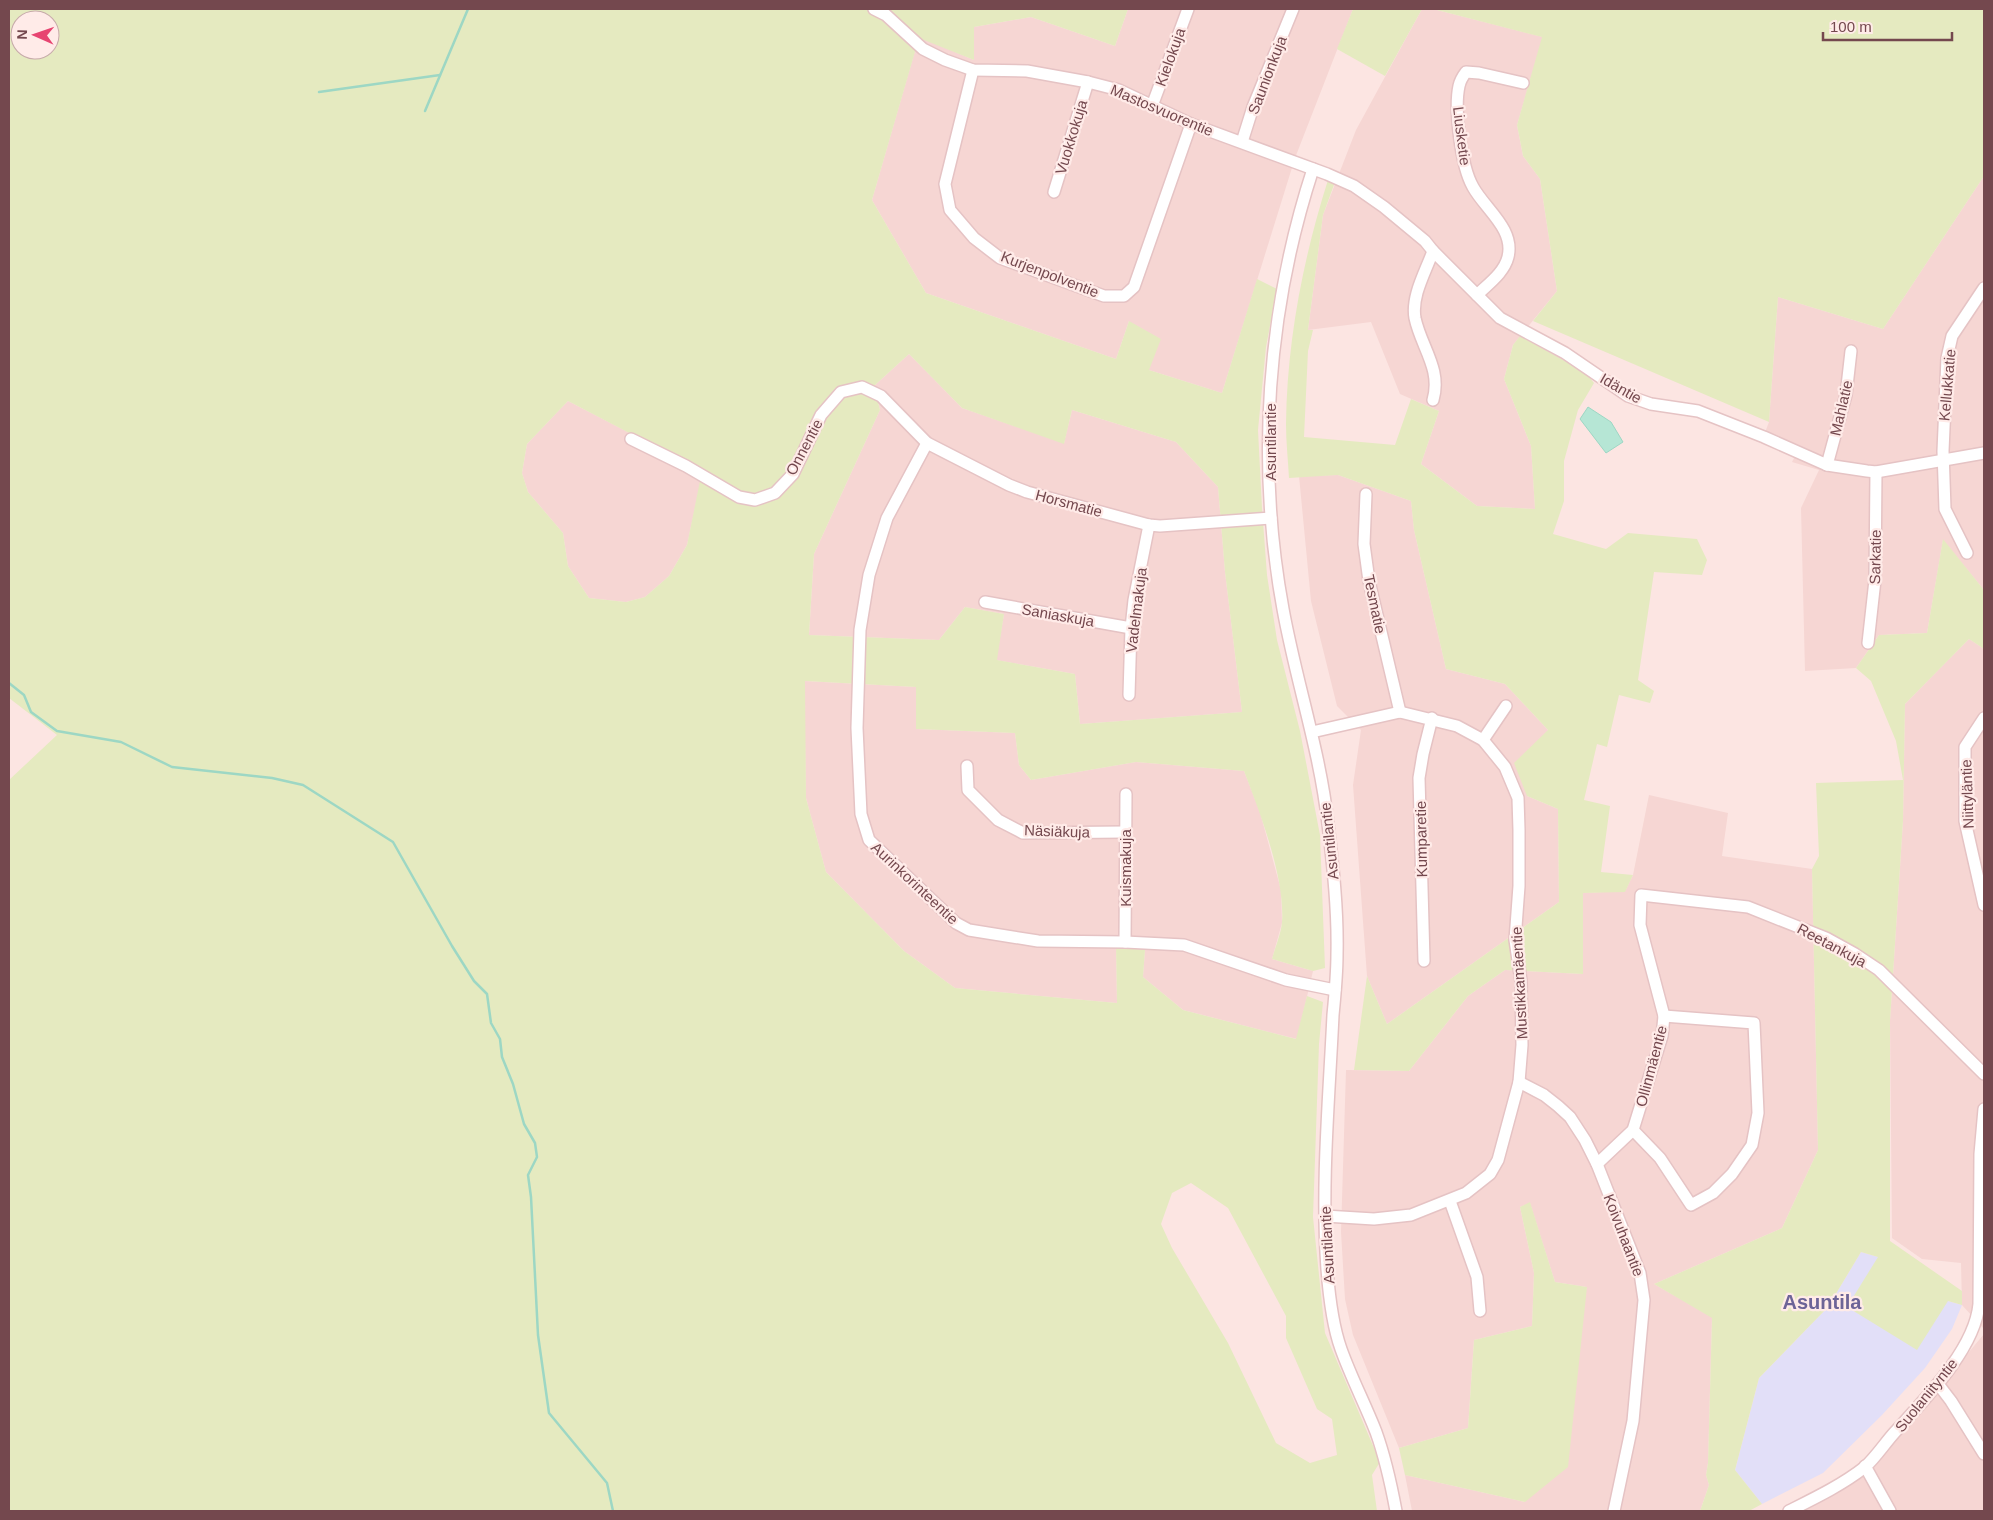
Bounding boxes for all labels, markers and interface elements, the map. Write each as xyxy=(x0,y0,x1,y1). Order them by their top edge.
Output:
north arrow xyxy=(10,10,60,60)
scale bar xyxy=(1823,10,1952,42)
text: 100 m xyxy=(1830,18,1872,35)
street label: Kielokuja xyxy=(1152,25,1189,89)
text: N xyxy=(14,29,30,40)
street label: Saunionkuja xyxy=(1244,33,1290,117)
street label: Mastosvuorentie xyxy=(1108,81,1216,139)
street label: Vuokkokuja xyxy=(1052,97,1091,176)
street label: Liusketie xyxy=(1450,106,1474,166)
street label: Kurjenpolventie xyxy=(999,248,1101,300)
street label: Kellukkatie xyxy=(1935,348,1959,422)
street label: Idäntie xyxy=(1597,369,1645,407)
street label: Mahlatie xyxy=(1826,378,1856,438)
street label: Asuntilantie xyxy=(1262,403,1279,481)
street label: Onnentie xyxy=(782,416,826,478)
street label: Horsmatie xyxy=(1034,486,1104,520)
street label: Sarkatie xyxy=(1866,529,1884,585)
street label: Vadelmakuja xyxy=(1122,566,1150,654)
street label: Tesmatie xyxy=(1360,573,1390,635)
street label: Saniaskuja xyxy=(1020,600,1096,630)
street label: Niittyläntie xyxy=(1957,759,1977,829)
street label: Kumparetie xyxy=(1412,800,1430,878)
street label: Asuntilantie xyxy=(1316,802,1342,880)
street label: Näsiäkuja xyxy=(1024,821,1091,841)
street label: Kuismakuja xyxy=(1117,829,1134,907)
street label: Aurinkorinteentie xyxy=(868,838,962,928)
street label: Reetankuja xyxy=(1795,920,1870,971)
street label: Mustikkamäentie xyxy=(1508,926,1530,1040)
street label: Ollinmäentie xyxy=(1632,1024,1670,1108)
street label: Koivuhaantie xyxy=(1601,1191,1647,1279)
street label: Asuntilantie xyxy=(1316,1206,1338,1284)
district label: Asuntila xyxy=(1783,1291,1862,1313)
street label: Suolaniityntie xyxy=(1891,1355,1961,1435)

